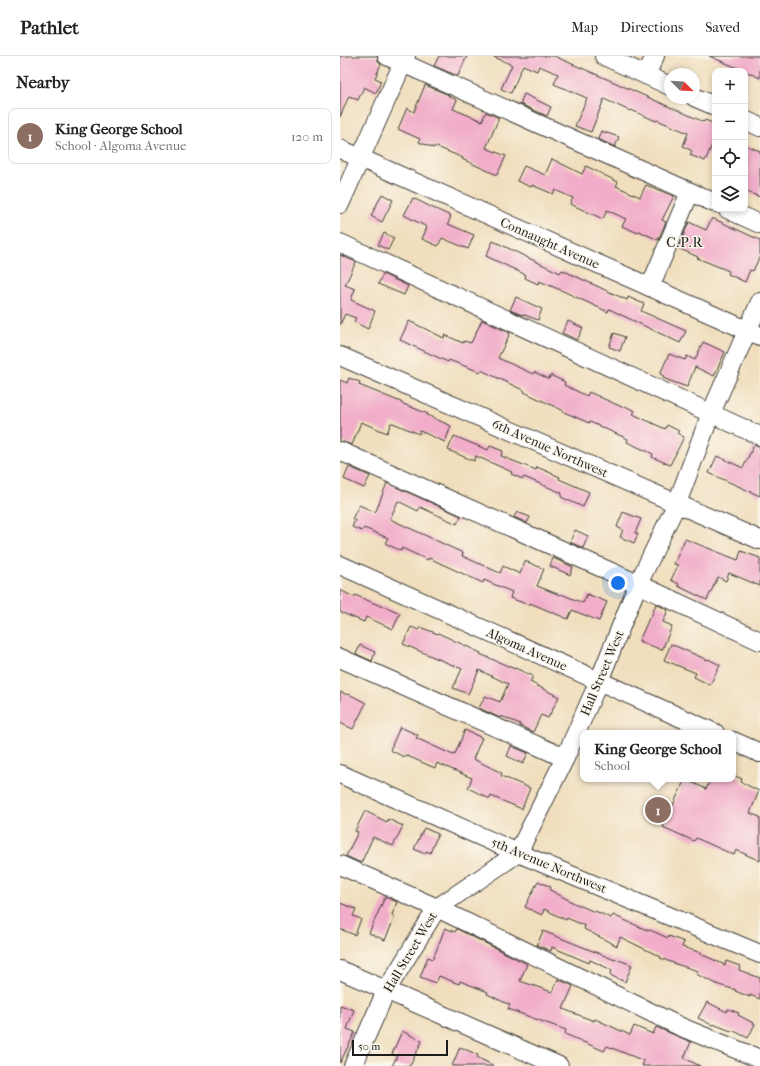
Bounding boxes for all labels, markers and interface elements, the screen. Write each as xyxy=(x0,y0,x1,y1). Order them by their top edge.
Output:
text: Pathlet xyxy=(20,17,79,39)
text: Map xyxy=(571,19,598,36)
text: Directions xyxy=(620,19,683,36)
text: Saved xyxy=(705,19,740,36)
north arrow xyxy=(664,68,700,104)
map controls xyxy=(712,68,748,212)
button: + xyxy=(712,68,748,104)
text: Nearby xyxy=(16,72,70,92)
button: − xyxy=(712,104,748,140)
text: King George School xyxy=(55,120,183,138)
text: 1 xyxy=(28,129,32,144)
text: 120 m xyxy=(291,129,323,144)
text: School · Algoma Avenue xyxy=(55,138,187,153)
button: locate xyxy=(712,140,748,176)
button: layers xyxy=(712,176,748,212)
street label: Connaught Avenue xyxy=(498,214,603,272)
district label: C.P.R xyxy=(666,234,704,251)
street label: 6th Avenue Northwest xyxy=(490,416,611,480)
your location xyxy=(608,573,628,593)
street label: Algoma Avenue xyxy=(483,624,570,674)
street label: Hall Street West xyxy=(577,628,627,718)
popup xyxy=(580,730,736,782)
text: King George School xyxy=(594,740,722,758)
text: School xyxy=(594,758,630,773)
pin: 1 xyxy=(645,795,671,825)
street label: 5th Avenue Northwest xyxy=(489,834,609,896)
street label: Hall Street West xyxy=(380,909,440,995)
scale bar xyxy=(352,1038,448,1057)
text: 50 m xyxy=(358,1040,380,1053)

